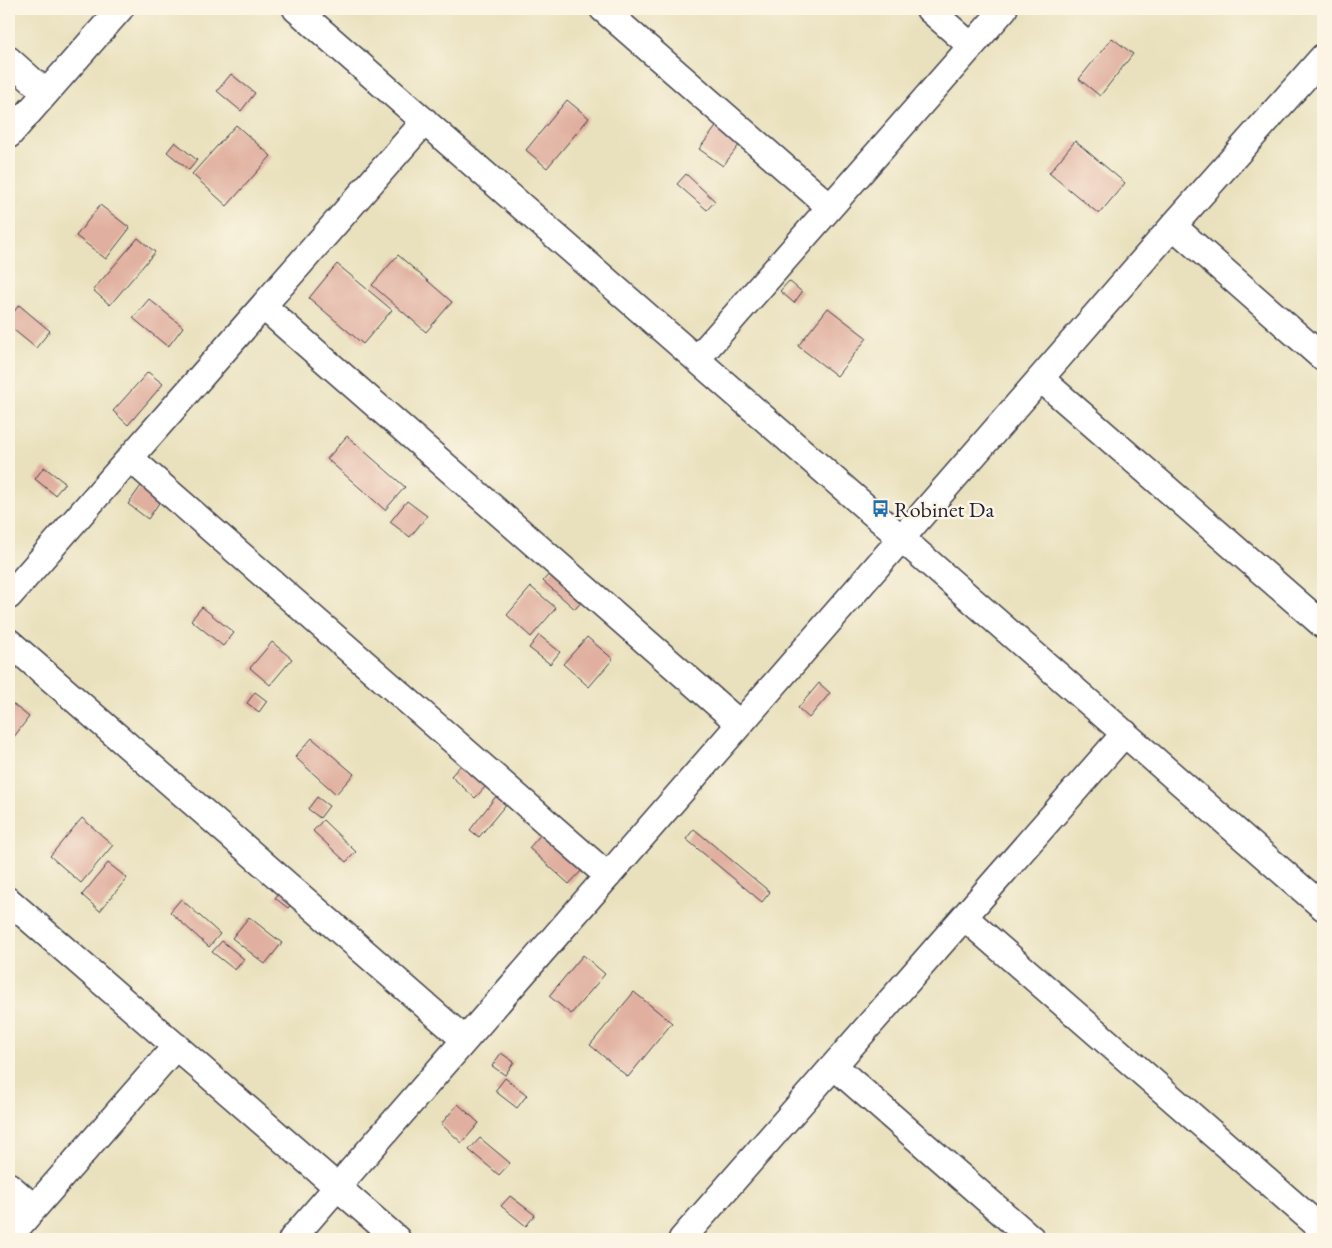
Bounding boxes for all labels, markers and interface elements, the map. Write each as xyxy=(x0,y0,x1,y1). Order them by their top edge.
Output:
place label: Robinet Da xyxy=(894,495,994,524)
bus stop icon: Robinet Da xyxy=(870,499,890,519)

